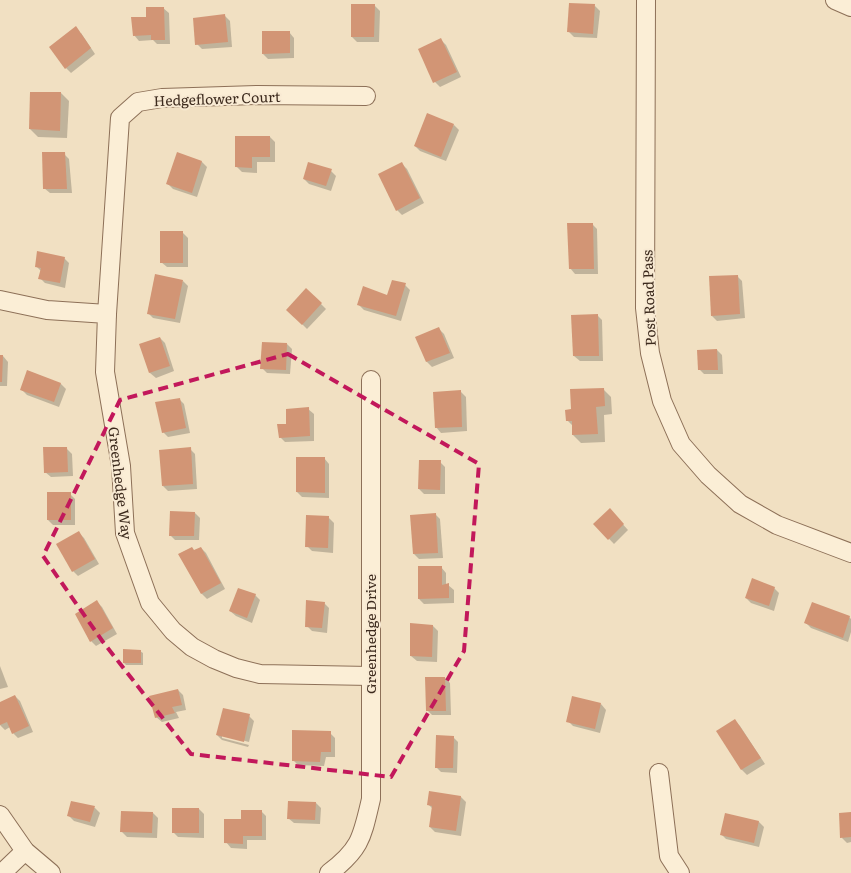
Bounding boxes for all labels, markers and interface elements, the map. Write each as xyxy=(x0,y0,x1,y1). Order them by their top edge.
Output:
street label: Hedgeflower Court xyxy=(153,86,281,110)
street label: Post Road Pass xyxy=(636,250,660,346)
street label: Greenhedge Way xyxy=(104,426,138,541)
street label: Greenhedge Drive xyxy=(360,574,380,694)

